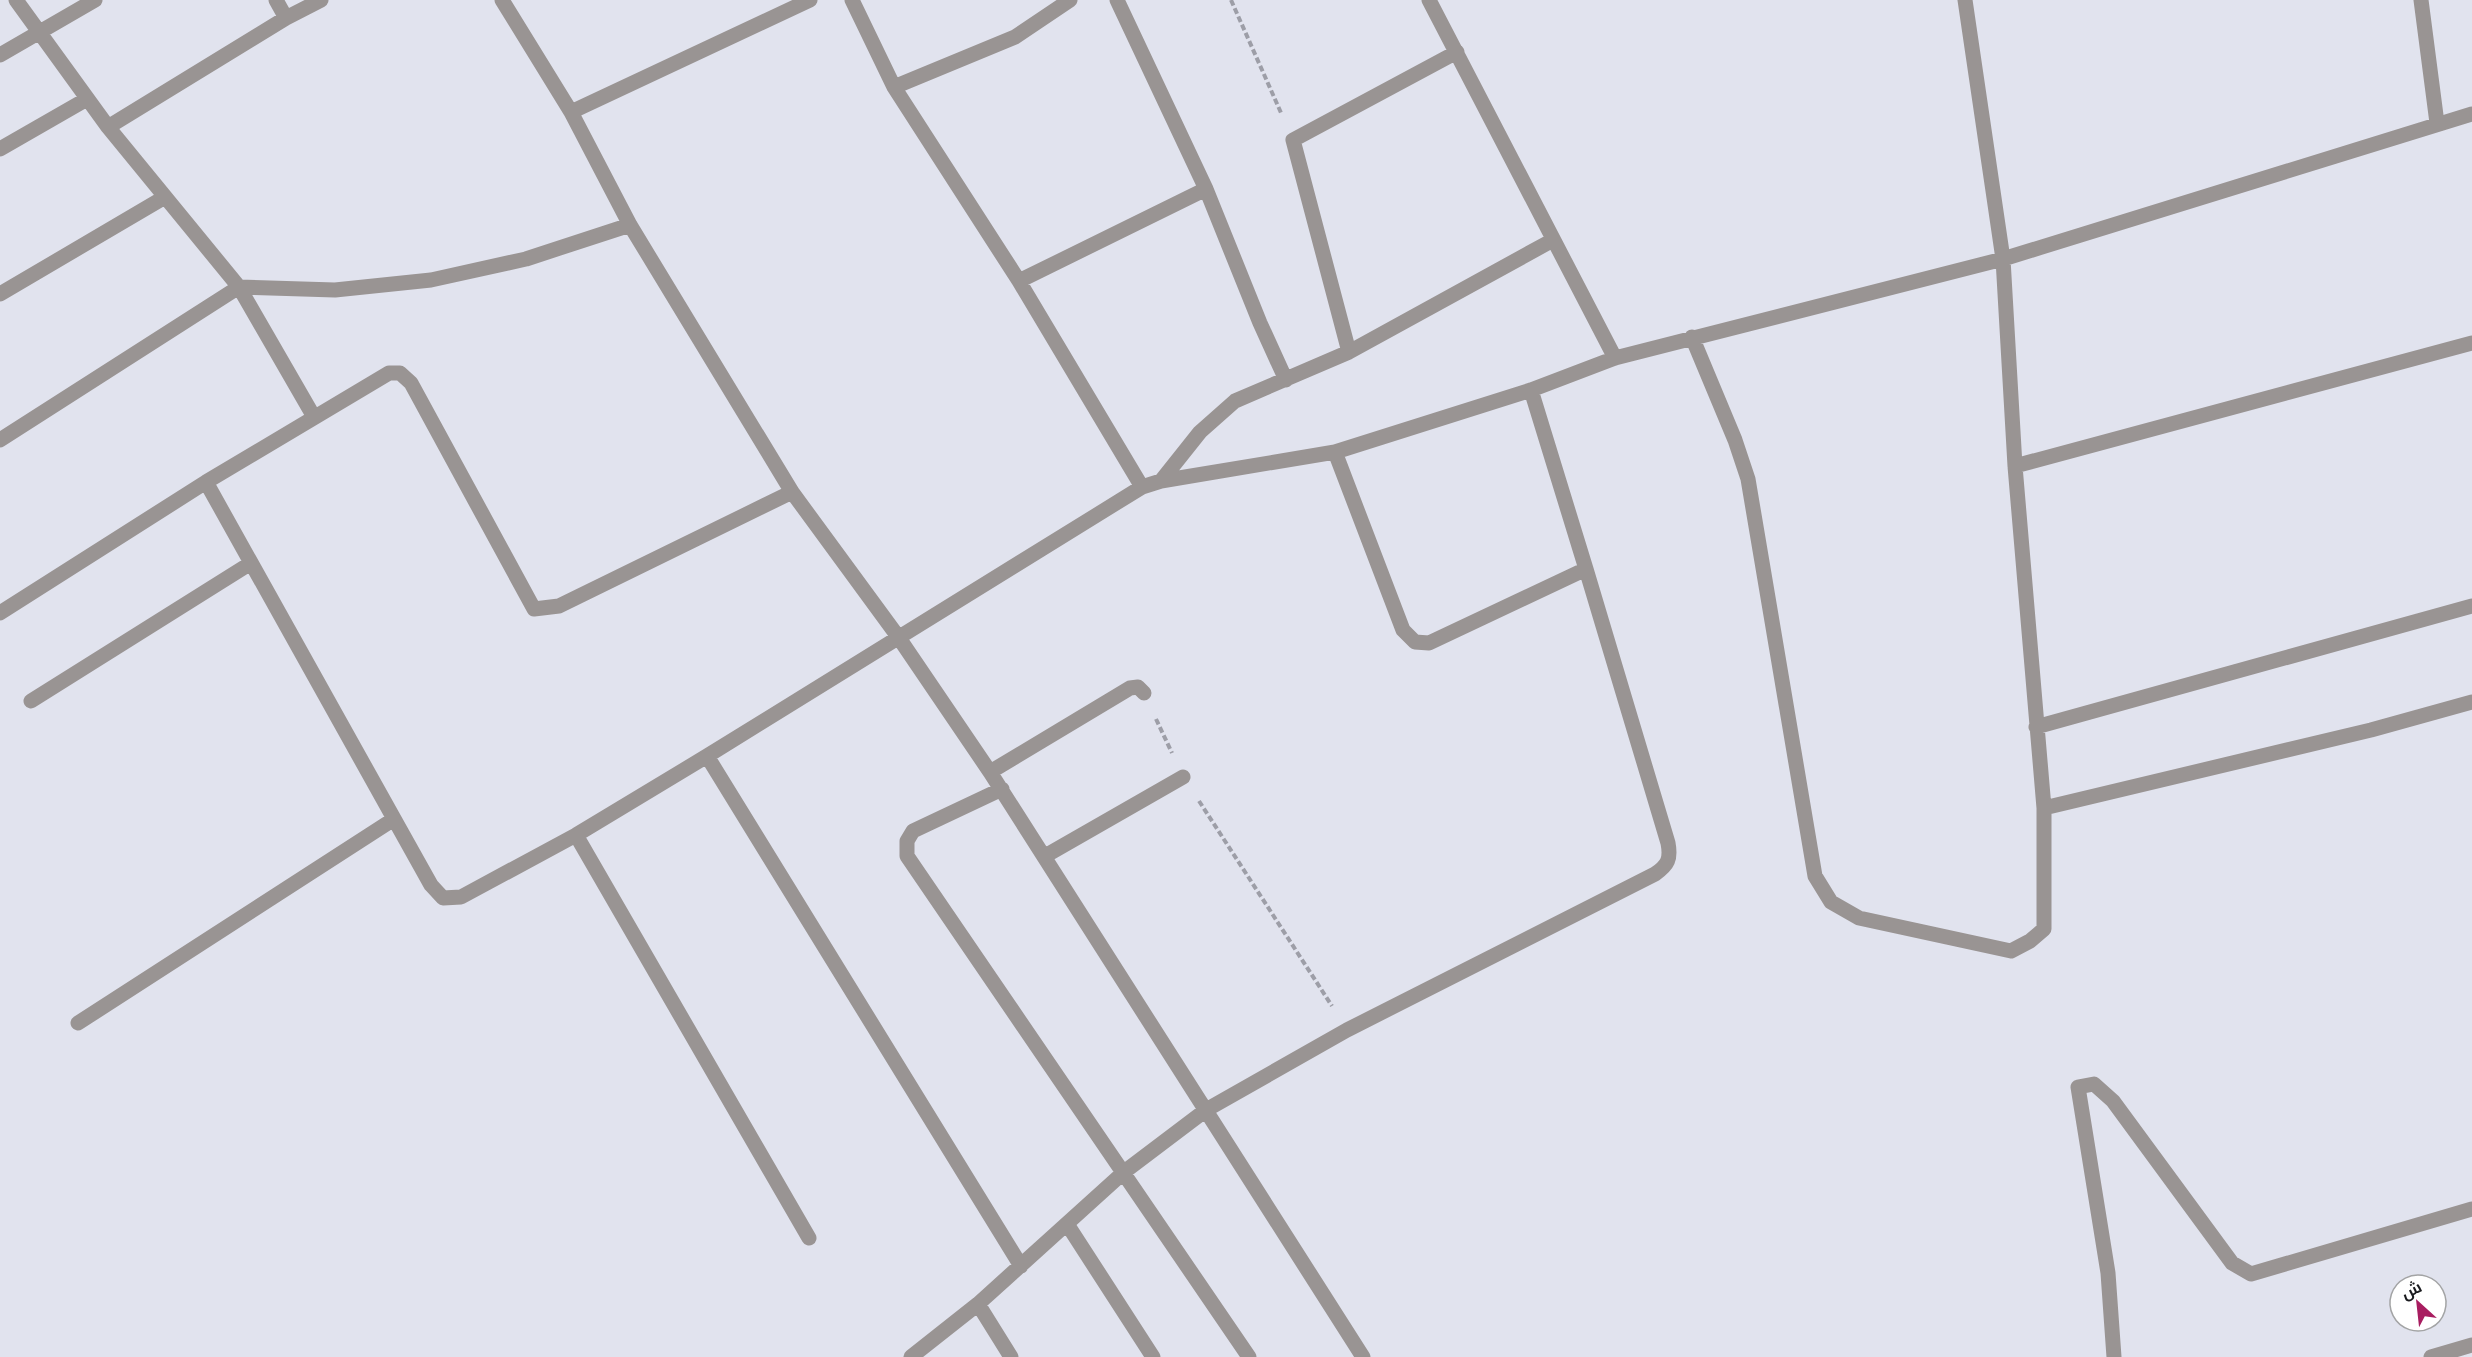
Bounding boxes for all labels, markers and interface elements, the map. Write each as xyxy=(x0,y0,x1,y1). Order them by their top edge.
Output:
north arrow xyxy=(2388,1273,2448,1333)
text: ش xyxy=(2398,1276,2425,1303)

